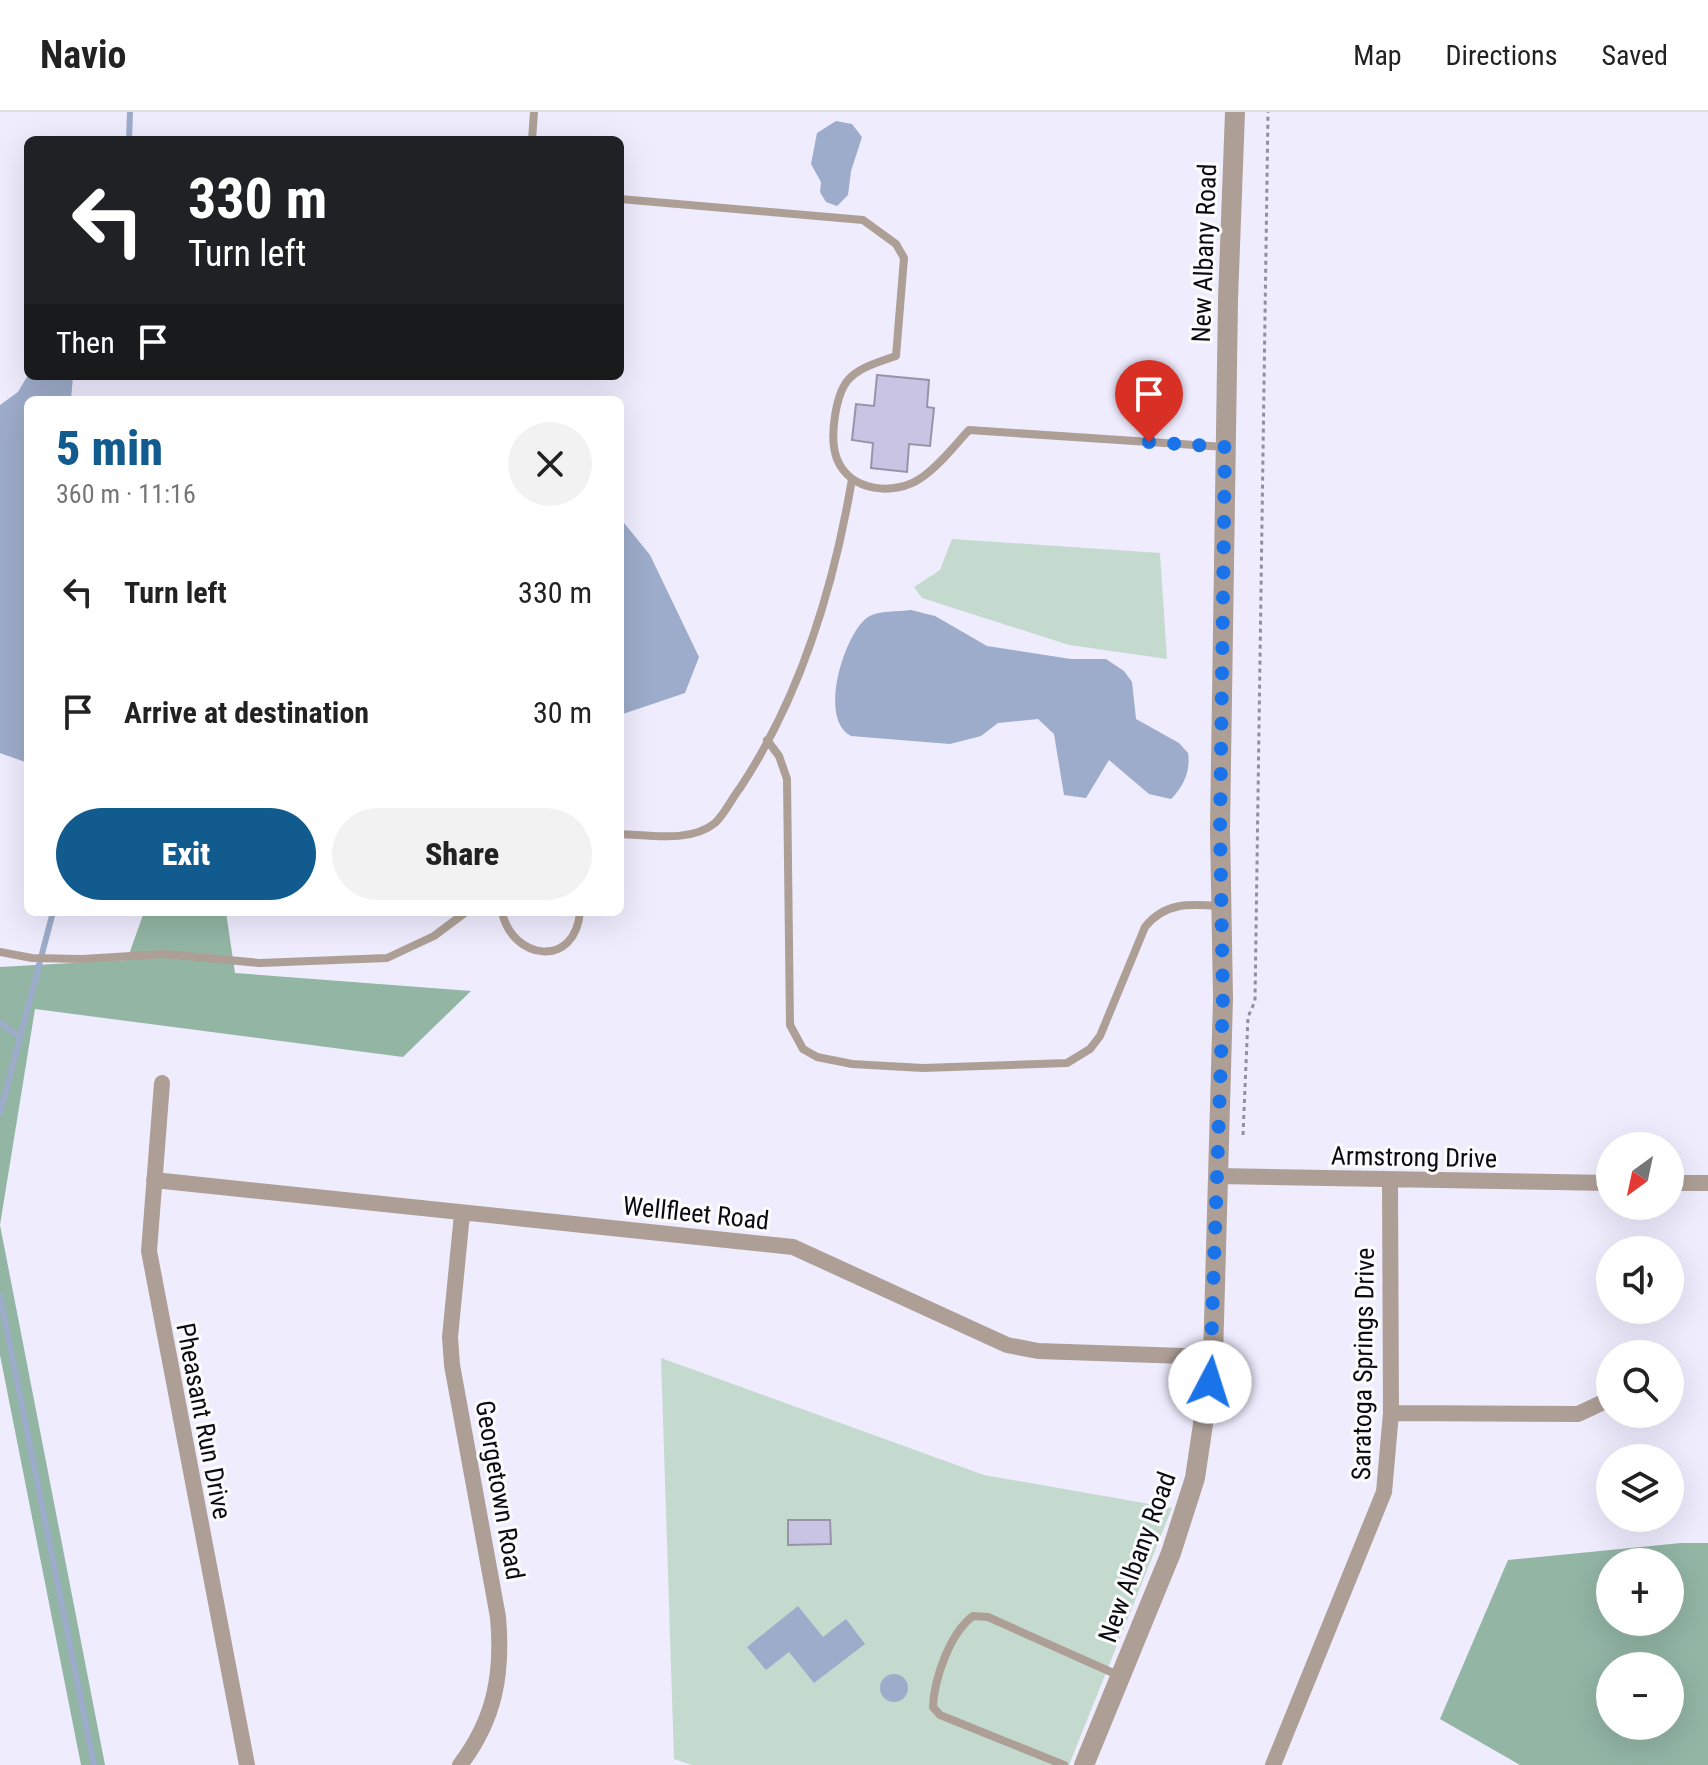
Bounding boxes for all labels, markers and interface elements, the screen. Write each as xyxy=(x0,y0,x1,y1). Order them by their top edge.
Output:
text: Navio xyxy=(40,33,126,77)
text: Map xyxy=(1353,39,1402,72)
text: Directions xyxy=(1446,39,1557,72)
text: Saved xyxy=(1601,39,1668,72)
street label: New Albany Road xyxy=(1186,163,1222,343)
text: 330 m xyxy=(188,166,327,232)
icon: left xyxy=(56,168,160,272)
text: Turn left xyxy=(188,233,306,275)
icon: arrive xyxy=(131,320,175,364)
text: Then xyxy=(56,325,115,360)
pin xyxy=(1115,360,1183,442)
icon: arrive xyxy=(1127,372,1171,416)
text: 5 min xyxy=(56,420,163,477)
button: close xyxy=(508,422,592,506)
text: 360 m · 11:16 xyxy=(56,479,196,509)
icon: left xyxy=(56,570,100,614)
text: Turn left xyxy=(124,575,227,610)
text: 330 m xyxy=(518,575,592,610)
icon: arrive xyxy=(56,690,100,734)
text: Arrive at destination xyxy=(124,695,369,730)
text: 30 m xyxy=(533,695,592,730)
button: Exit xyxy=(56,808,316,900)
button: Share xyxy=(332,808,592,900)
north arrow xyxy=(1596,1132,1684,1220)
map controls xyxy=(1596,1132,1684,1740)
street label: Armstrong Drive xyxy=(1331,1141,1497,1173)
street label: Wellfleet Road xyxy=(621,1190,771,1236)
button: sound xyxy=(1596,1236,1684,1324)
street label: Saratoga Springs Drive xyxy=(1346,1247,1380,1481)
street label: Pheasant Run Drive xyxy=(170,1320,238,1522)
position arrow xyxy=(1168,1340,1252,1424)
button: search xyxy=(1596,1340,1684,1428)
street label: Georgetown Road xyxy=(469,1398,531,1582)
button: layers xyxy=(1596,1444,1684,1532)
street label: New Albany Road xyxy=(1092,1468,1182,1646)
button: + xyxy=(1596,1548,1684,1636)
button: − xyxy=(1596,1652,1684,1740)

